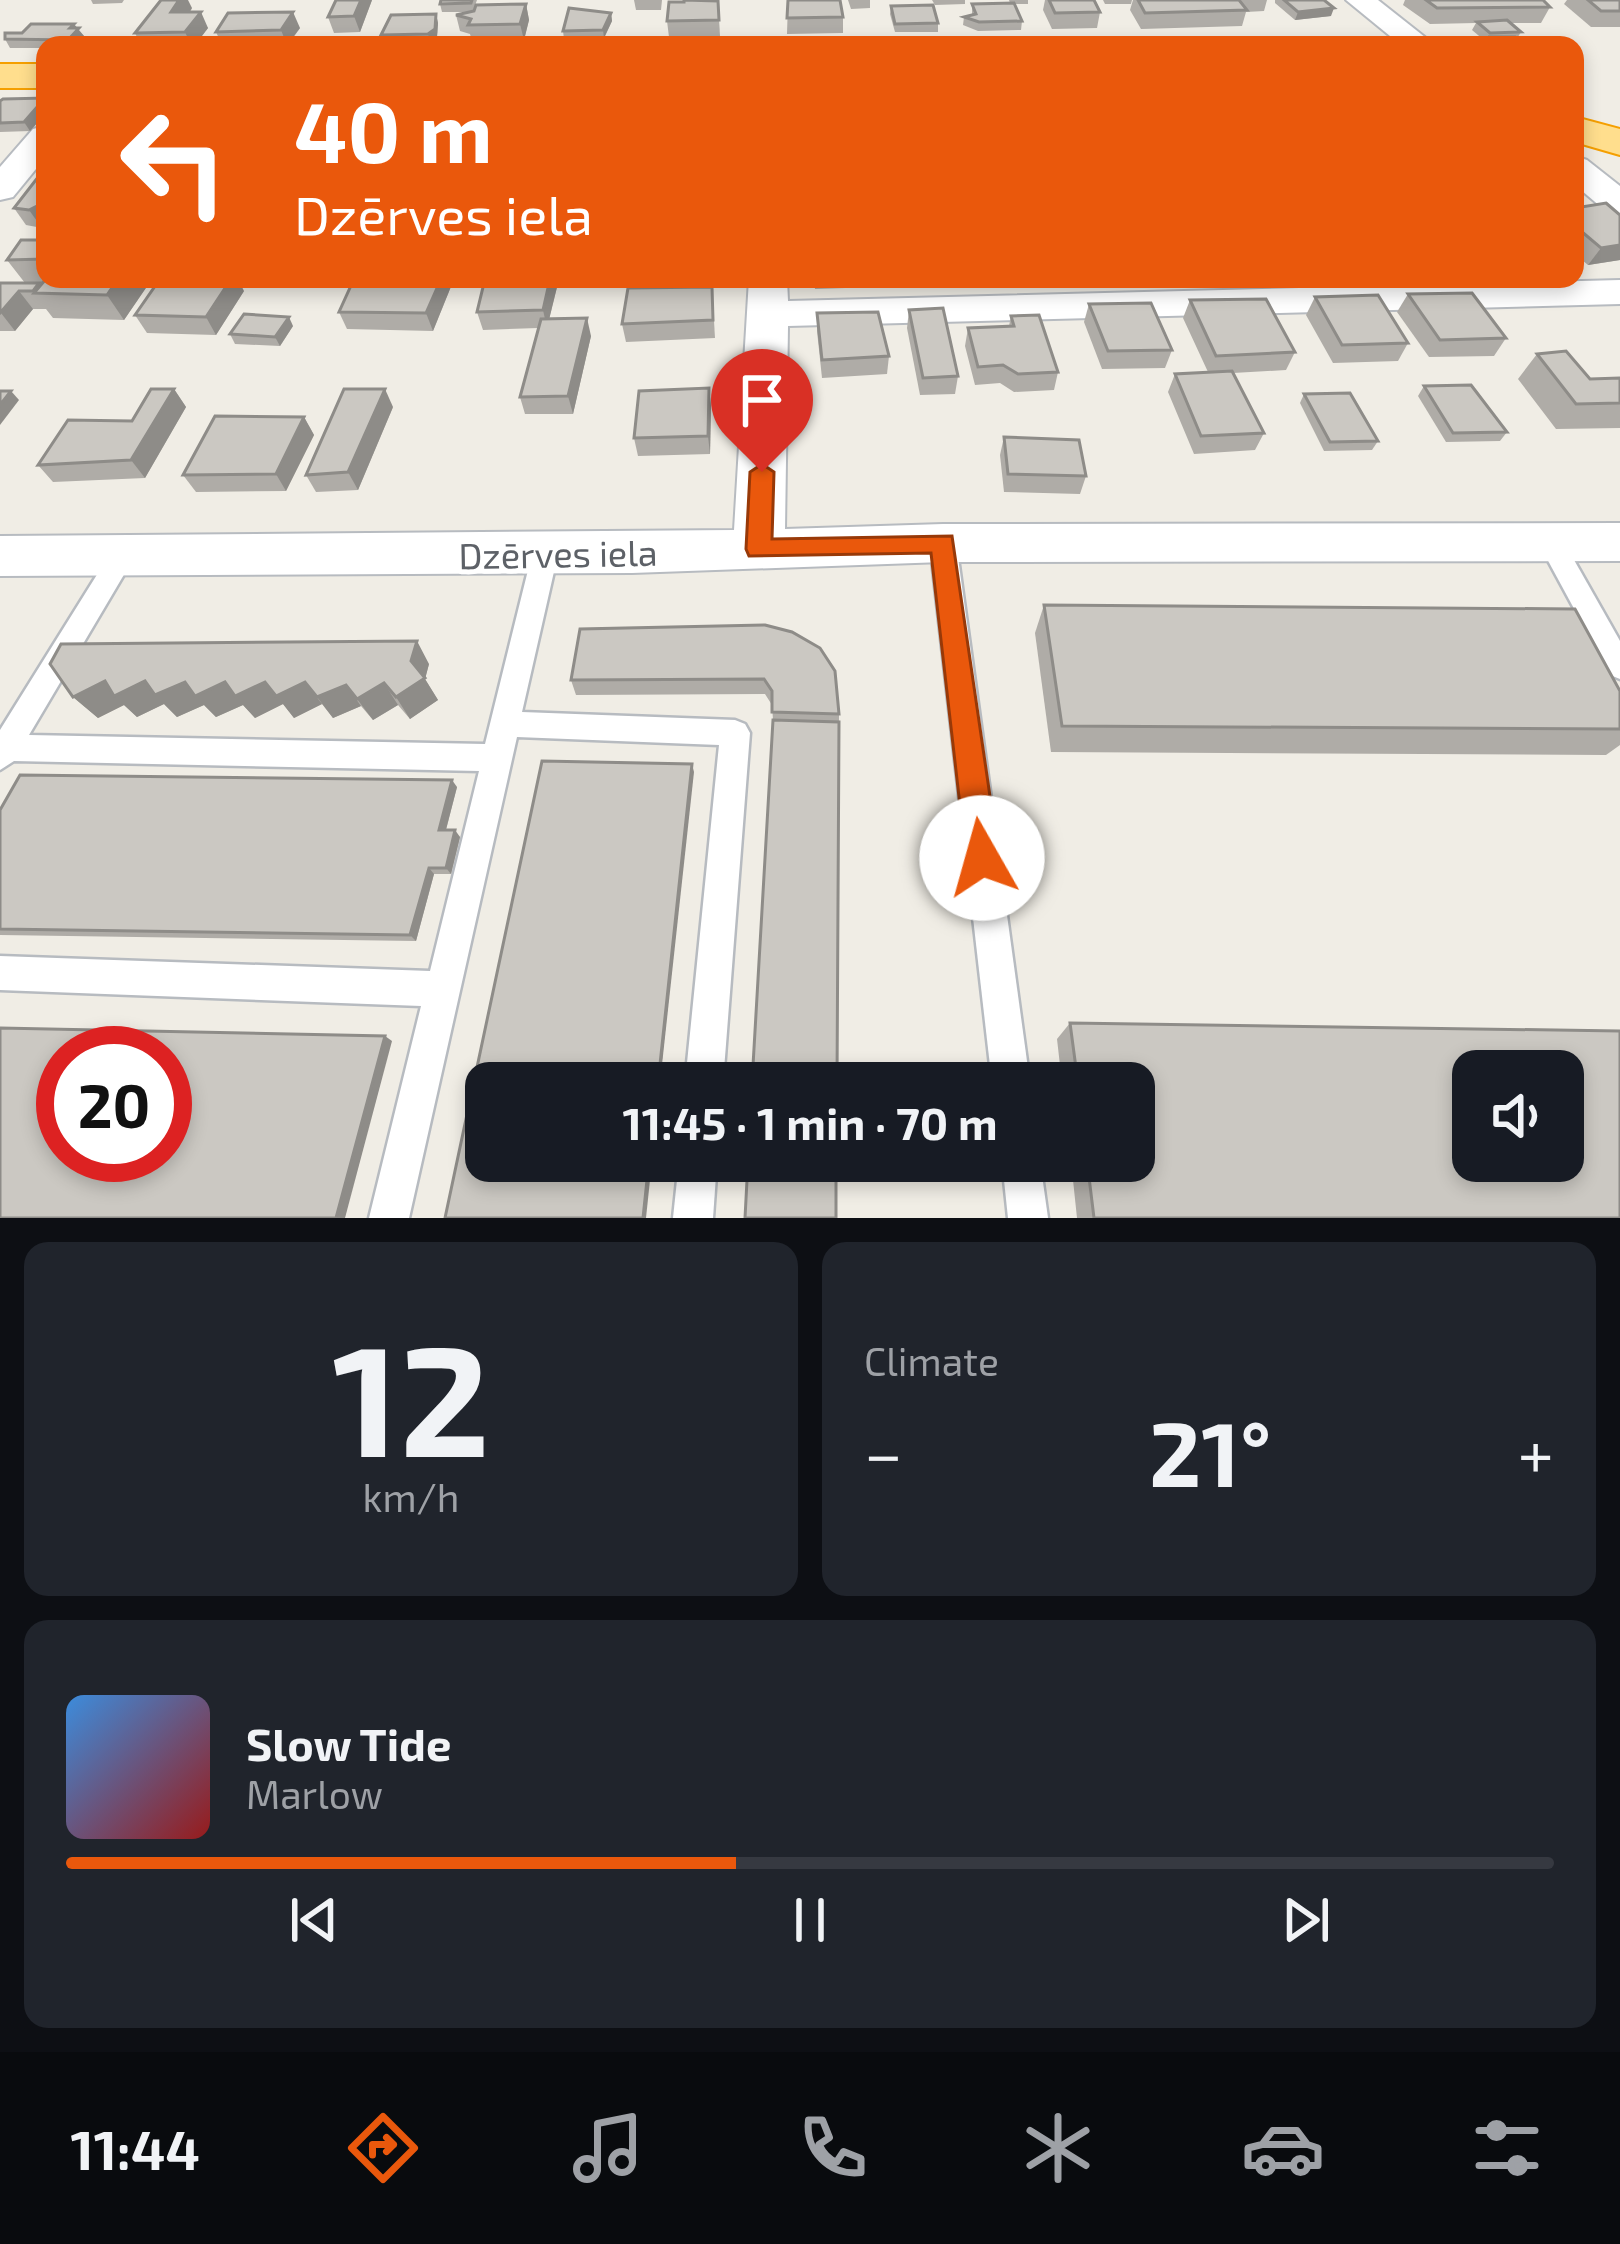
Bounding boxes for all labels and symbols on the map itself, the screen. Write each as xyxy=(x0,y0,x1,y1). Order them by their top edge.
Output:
pin xyxy=(711,349,813,472)
street label: Dzērves iela xyxy=(458,530,658,576)
position arrow xyxy=(919,795,1045,921)
speed limit sign: 20 xyxy=(36,1026,192,1182)

